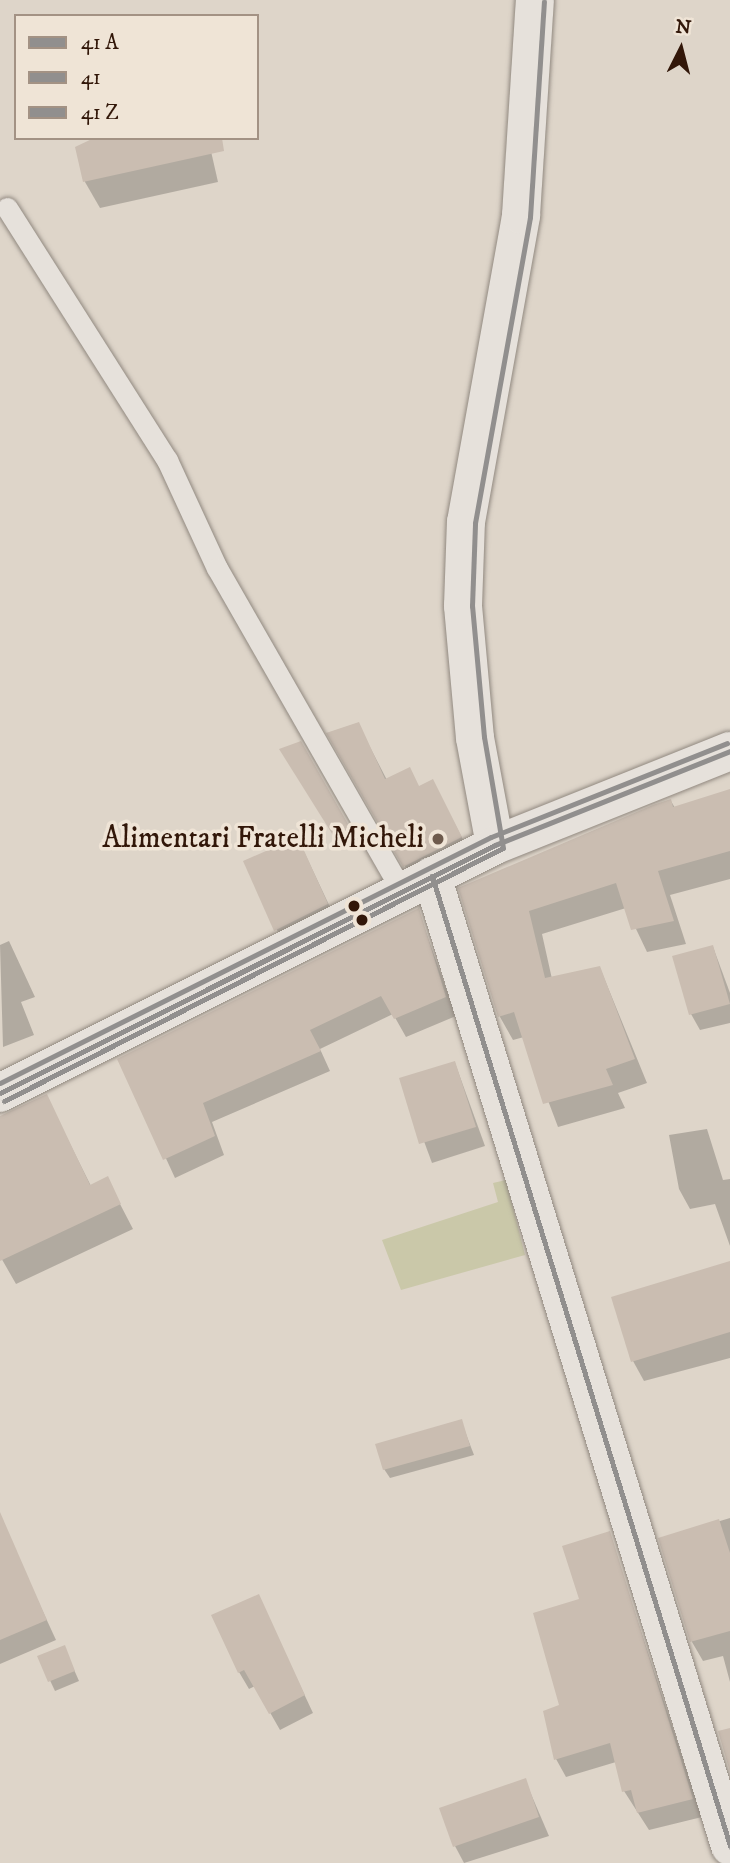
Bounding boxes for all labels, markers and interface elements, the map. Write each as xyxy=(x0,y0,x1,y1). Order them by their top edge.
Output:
legend xyxy=(14,14,259,140)
north arrow xyxy=(646,14,716,84)
text: N xyxy=(674,15,692,40)
text: 41 A xyxy=(81,30,119,56)
text: 41 xyxy=(81,65,101,91)
text: 41 Z xyxy=(81,100,119,126)
place label: Alimentari Fratelli Micheli xyxy=(102,821,424,857)
marker: Alimentari Fratelli Micheli xyxy=(430,831,446,847)
unlabelled marker xyxy=(347,899,361,913)
unlabelled marker xyxy=(355,913,369,927)

